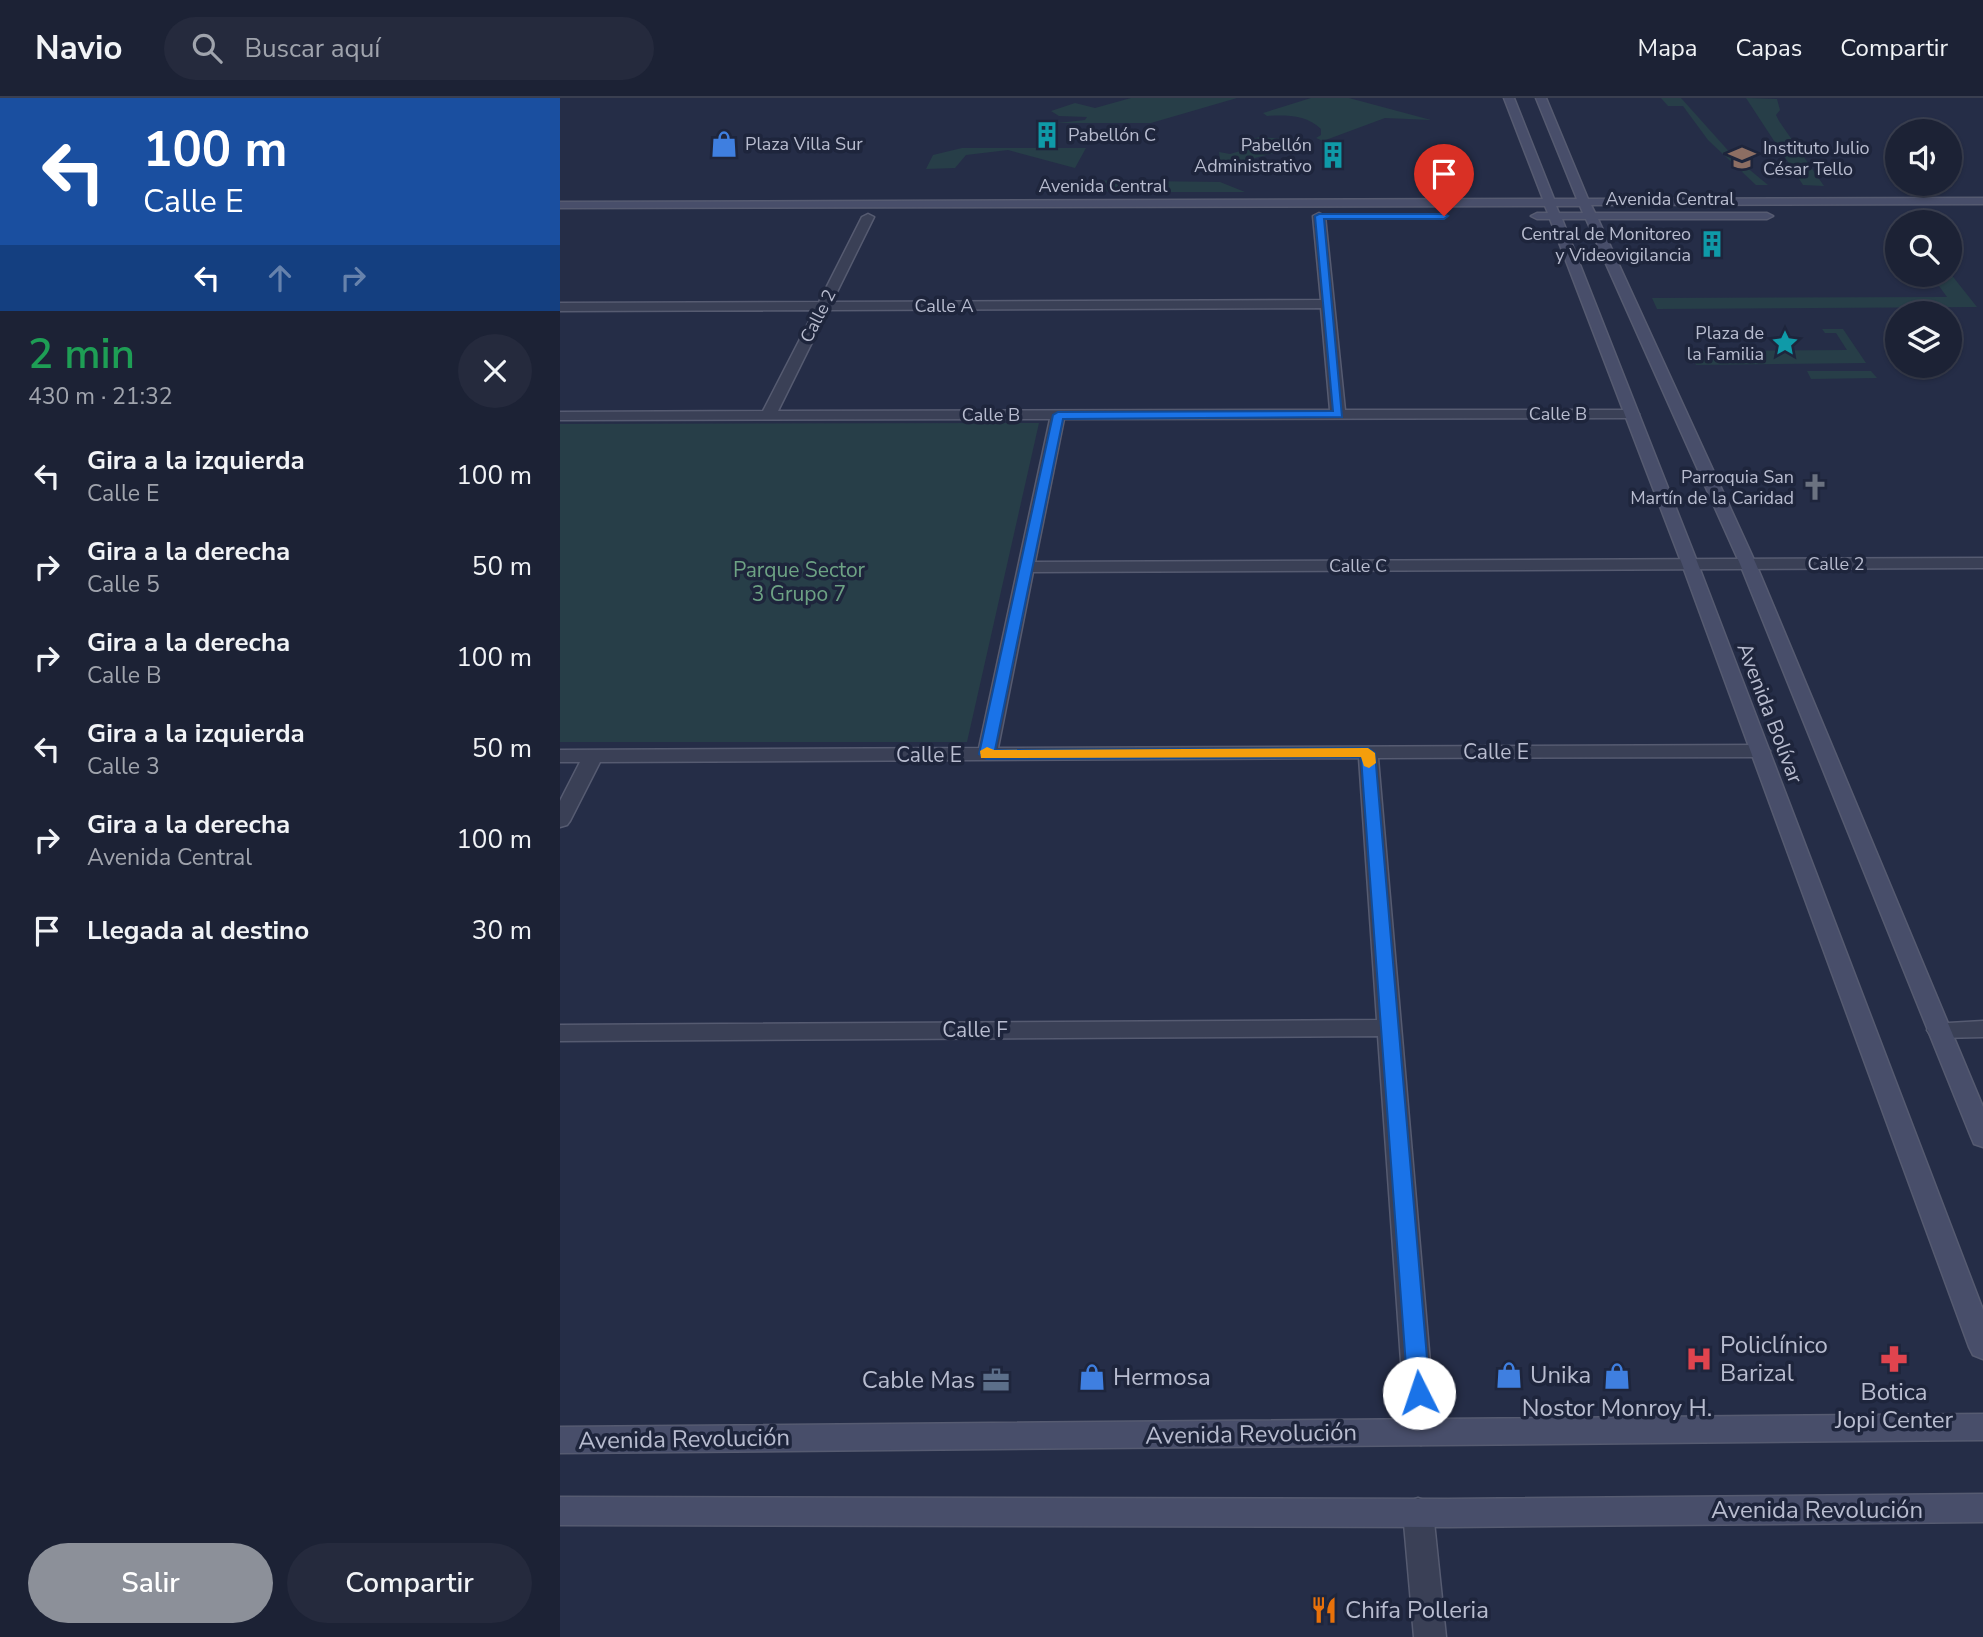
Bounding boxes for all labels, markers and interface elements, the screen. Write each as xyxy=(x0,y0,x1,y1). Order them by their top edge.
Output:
search box xyxy=(164,17,654,80)
text: Navio xyxy=(35,26,122,71)
icon: search xyxy=(188,29,226,67)
text: Buscar aquí xyxy=(244,31,380,66)
text: Mapa xyxy=(1638,32,1698,64)
text: Capas xyxy=(1736,32,1802,64)
text: Compartir xyxy=(1840,32,1948,64)
text: 100 m xyxy=(143,116,287,183)
map controls xyxy=(1885,119,1962,378)
button: sound xyxy=(1885,119,1962,196)
building icon: Pabellón C xyxy=(1032,120,1062,150)
place label: Pabellón C xyxy=(1068,123,1156,147)
icon: left xyxy=(28,126,119,217)
shop icon: Plaza Villa Sur xyxy=(709,129,739,159)
place label: Plaza Villa Sur xyxy=(745,132,863,156)
place label: Pabellón Administrativo xyxy=(1194,133,1312,178)
place label: Instituto Julio César Tello xyxy=(1763,136,1870,181)
building icon: Pabellón Administrativo xyxy=(1318,140,1348,170)
school or university icon: Instituto Julio César Tello xyxy=(1727,143,1757,173)
pin xyxy=(1414,144,1474,216)
icon: arrive xyxy=(1425,155,1463,193)
street label: Avenida Central xyxy=(1038,174,1168,198)
text: Calle E xyxy=(143,180,244,223)
street label: Avenida Central xyxy=(1605,187,1735,211)
button: search xyxy=(1885,210,1962,287)
place label: Central de Monitoreo y Videovigilancia xyxy=(1521,222,1691,267)
building icon: Central de Monitoreo y Videovigilancia xyxy=(1697,229,1727,259)
icon: left xyxy=(188,259,226,297)
icon: ahead xyxy=(261,259,299,297)
icon: right xyxy=(334,259,372,297)
street label: Calle 2 xyxy=(794,285,842,347)
street label: Calle A xyxy=(914,294,974,318)
button: layers xyxy=(1885,301,1962,378)
place label: Plaza de la Familia xyxy=(1687,321,1764,366)
text: 2 min xyxy=(28,326,135,383)
place icon: Plaza de la Familia xyxy=(1770,328,1800,358)
button: close xyxy=(458,334,532,408)
text: 430 m · 21:32 xyxy=(28,381,173,412)
street label: Calle B xyxy=(1529,402,1587,426)
street label: Calle B xyxy=(962,403,1020,427)
text: Gira a la izquierda xyxy=(87,443,305,478)
icon: left xyxy=(28,457,66,495)
text: 100 m xyxy=(456,458,532,493)
place label: Parroquia San Martín de la Caridad xyxy=(1630,465,1794,510)
church icon: Parroquia San Martín de la Caridad xyxy=(1800,472,1830,502)
text: Calle E xyxy=(87,478,159,509)
text: Gira a la derecha xyxy=(87,534,290,569)
icon: right xyxy=(28,548,66,586)
text: 50 m xyxy=(472,549,532,584)
street label: Calle 2 xyxy=(1808,552,1864,576)
street label: Calle C xyxy=(1329,554,1387,578)
park label: Parque Sector 3 Grupo 7 xyxy=(733,556,866,608)
text: Calle 5 xyxy=(87,569,160,600)
text: Gira a la derecha xyxy=(87,625,290,660)
icon: right xyxy=(28,639,66,677)
street label: Avenida Bolívar xyxy=(1730,639,1810,788)
text: 100 m xyxy=(456,640,532,675)
text: Calle B xyxy=(87,660,162,691)
text: Gira a la izquierda xyxy=(87,716,305,751)
icon: left xyxy=(28,730,66,768)
text: 50 m xyxy=(472,731,532,766)
street label: Calle E xyxy=(1463,738,1529,766)
street label: Calle E xyxy=(896,741,962,769)
text: Calle 3 xyxy=(87,751,160,782)
text: Gira a la derecha xyxy=(87,807,290,842)
icon: right xyxy=(28,821,66,859)
text: 100 m xyxy=(456,822,532,857)
text: Avenida Central xyxy=(87,842,252,873)
icon: arrive xyxy=(28,912,66,950)
text: Llegada al destino xyxy=(87,913,309,948)
text: 30 m xyxy=(472,913,532,948)
street label: Calle F xyxy=(942,1016,1008,1044)
place label: Policlínico Barizal xyxy=(1720,1329,1828,1389)
hospital icon: Policlínico Barizal xyxy=(1684,1344,1714,1374)
pharmacy icon: Botica Jopi Center xyxy=(1879,1344,1909,1374)
position arrow xyxy=(1382,1356,1456,1430)
place label: Unika xyxy=(1530,1359,1591,1391)
shop icon: Unika xyxy=(1494,1360,1524,1390)
place label: Hermosa xyxy=(1113,1361,1211,1393)
shop icon: Nostor Monroy H. xyxy=(1602,1361,1632,1391)
shop icon: Hermosa xyxy=(1077,1362,1107,1392)
place label: Cable Mas xyxy=(862,1364,975,1396)
office icon: Cable Mas xyxy=(981,1365,1011,1395)
place label: Botica Jopi Center xyxy=(1834,1376,1954,1436)
place label: Nostor Monroy H. xyxy=(1522,1392,1712,1424)
street label: Avenida Revolución xyxy=(1145,1416,1357,1452)
street label: Avenida Revolución xyxy=(578,1421,790,1457)
street label: Avenida Revolución xyxy=(1711,1494,1923,1526)
button: Salir xyxy=(28,1543,273,1623)
button: Compartir xyxy=(287,1543,532,1623)
place label: Chifa Polleria xyxy=(1345,1594,1489,1626)
restaurant icon: Chifa Polleria xyxy=(1309,1595,1339,1625)

